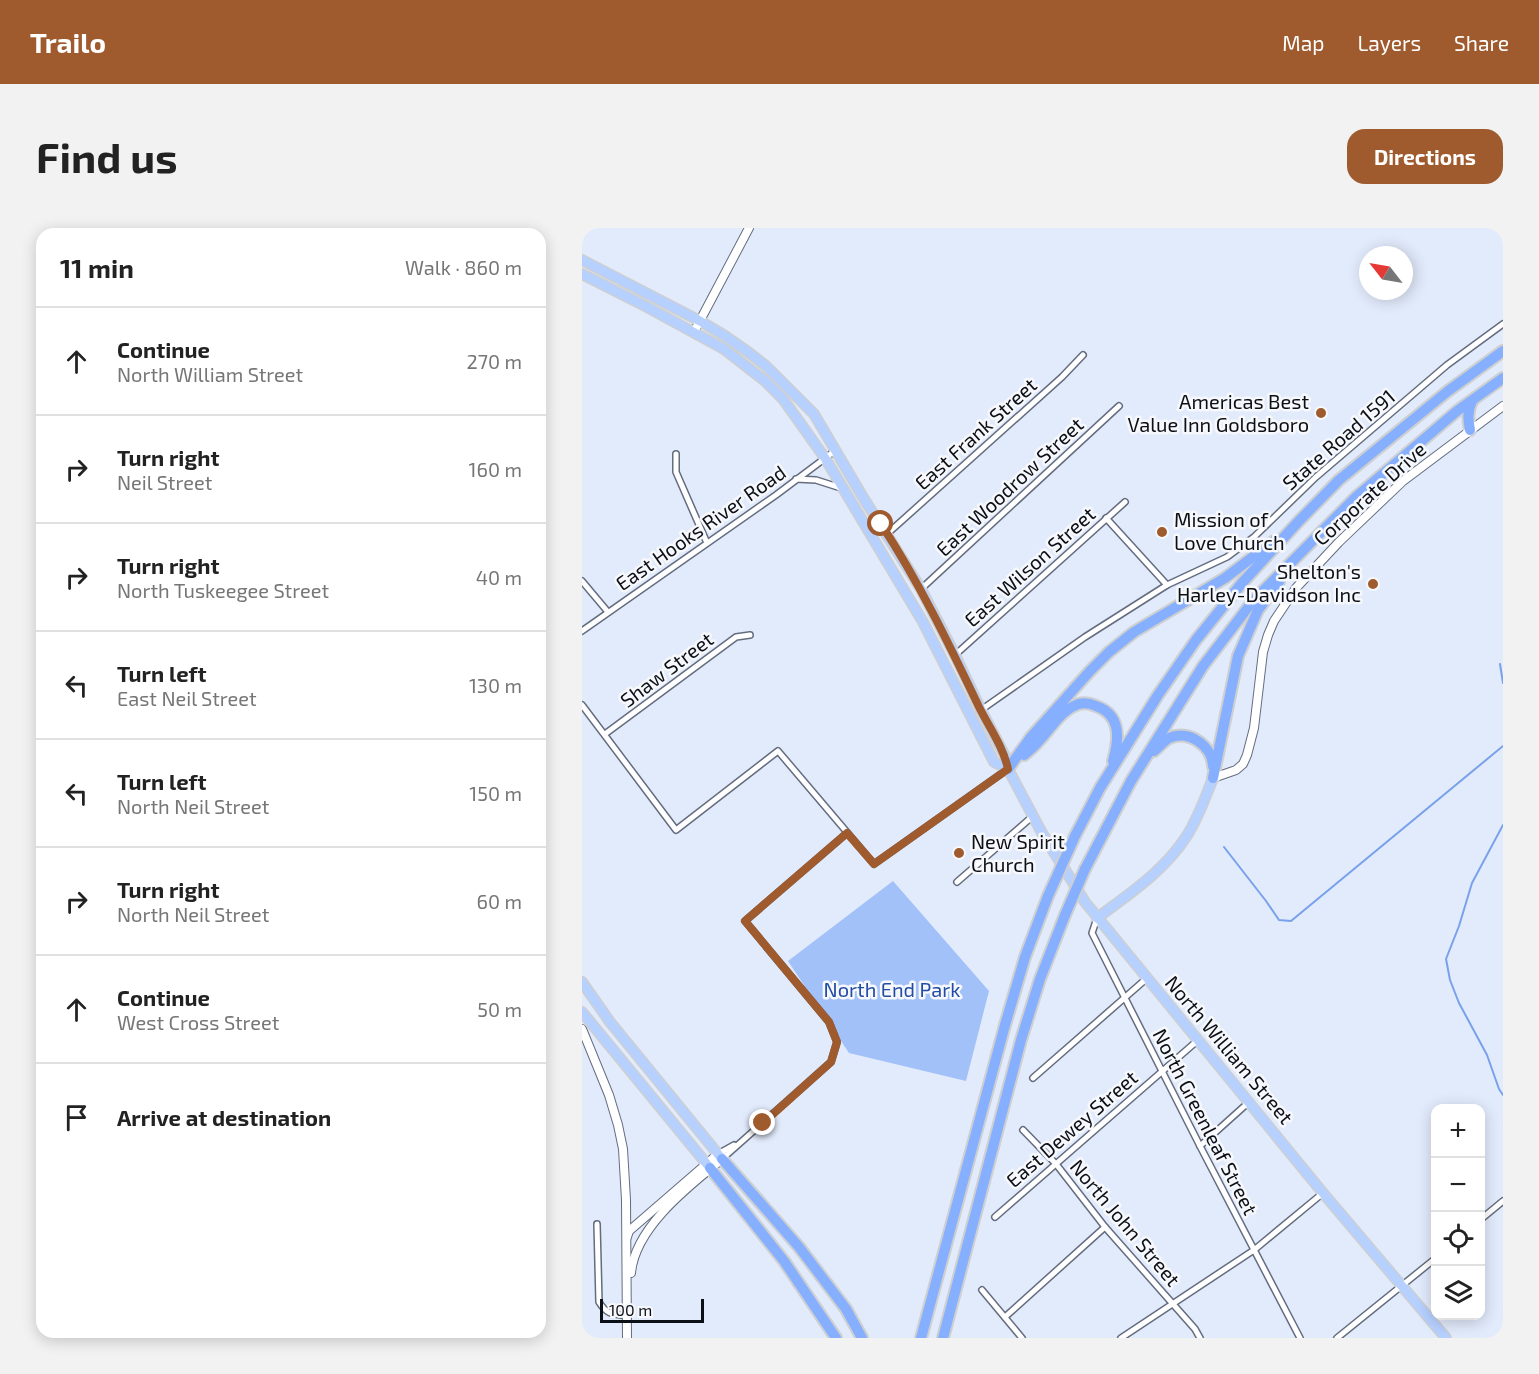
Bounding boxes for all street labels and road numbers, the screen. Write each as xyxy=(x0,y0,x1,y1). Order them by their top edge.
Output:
street label: East Frank Street xyxy=(910,372,1041,494)
street label: State Road 1591 xyxy=(1277,384,1399,495)
street label: East Woodrow Street xyxy=(931,412,1088,561)
street label: Corporate Drive xyxy=(1308,436,1431,550)
street label: East Hooks River Road xyxy=(611,459,790,595)
street label: East Wilson Street xyxy=(959,501,1100,631)
street label: Shaw Street xyxy=(615,626,718,712)
street label: North William Street xyxy=(1161,970,1299,1129)
street label: North Greenleaf Street xyxy=(1149,1025,1263,1219)
street label: East Dewey Street xyxy=(1001,1065,1142,1192)
street label: North John Street xyxy=(1066,1154,1186,1291)

